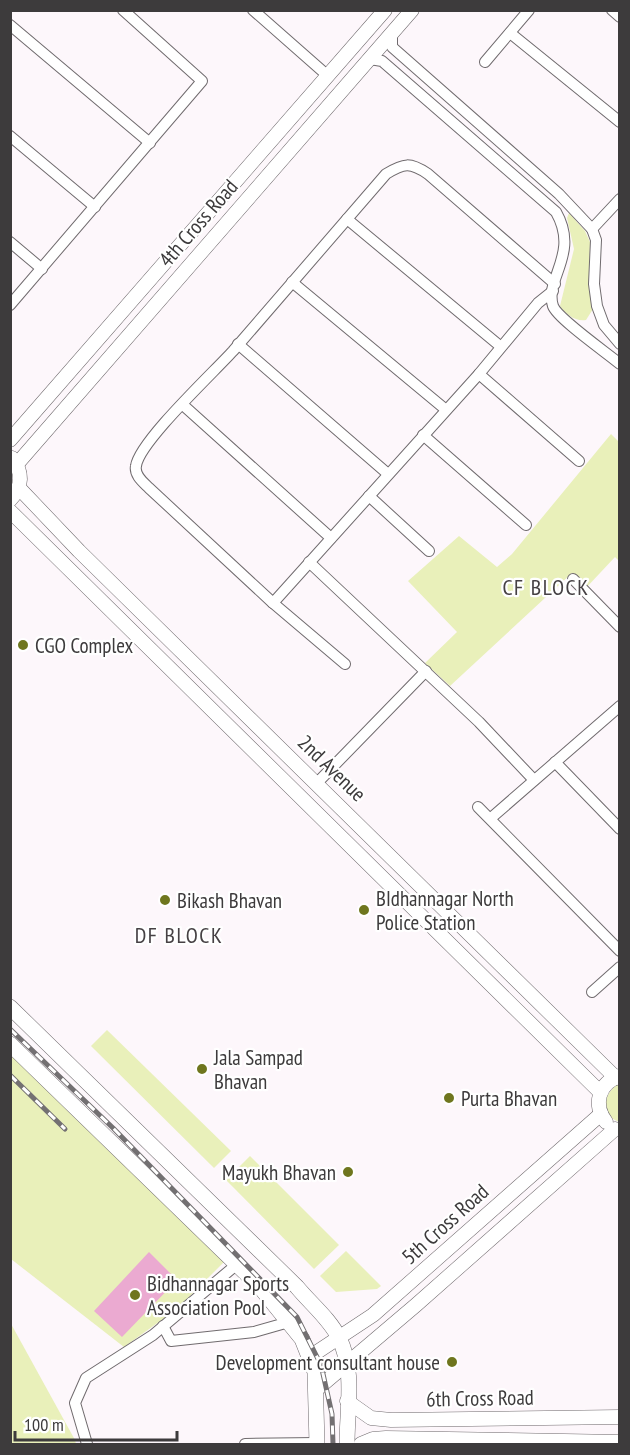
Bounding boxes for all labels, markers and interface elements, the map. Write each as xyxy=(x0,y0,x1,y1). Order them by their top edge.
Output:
street label: 4th Cross Road xyxy=(153,174,243,272)
district label: CF BLOCK xyxy=(502,573,590,601)
place label: CGO Complex xyxy=(35,632,134,659)
marker: CGO Complex xyxy=(16,638,30,652)
street label: 2nd Avenue xyxy=(292,729,372,807)
place label: BIdhannagar North Police Station xyxy=(376,885,514,936)
place label: Bikash Bhavan xyxy=(177,887,282,914)
marker: Bikash Bhavan xyxy=(158,893,172,907)
marker: BIdhannagar North Police Station xyxy=(357,903,371,917)
district label: DF BLOCK xyxy=(135,921,223,949)
place label: Jala Sampad Bhavan xyxy=(213,1044,303,1095)
marker: Jala Sampad Bhavan xyxy=(195,1062,209,1076)
place label: Purta Bhavan xyxy=(461,1085,557,1112)
marker: Purta Bhavan xyxy=(442,1091,456,1105)
place label: Mayukh Bhavan xyxy=(222,1159,336,1186)
marker: Mayukh Bhavan xyxy=(341,1165,355,1179)
street label: 5th Cross Road xyxy=(396,1178,494,1270)
place label: Bidhannagar Sports Association Pool xyxy=(147,1270,289,1321)
marker: Bidhannagar Sports Association Pool xyxy=(128,1288,142,1302)
place label: Development consultant house xyxy=(216,1349,440,1376)
marker: Development consultant house xyxy=(445,1355,459,1369)
street label: 6th Cross Road xyxy=(426,1384,534,1412)
scale bar xyxy=(15,1404,177,1442)
text: 100 m xyxy=(24,1413,64,1436)

